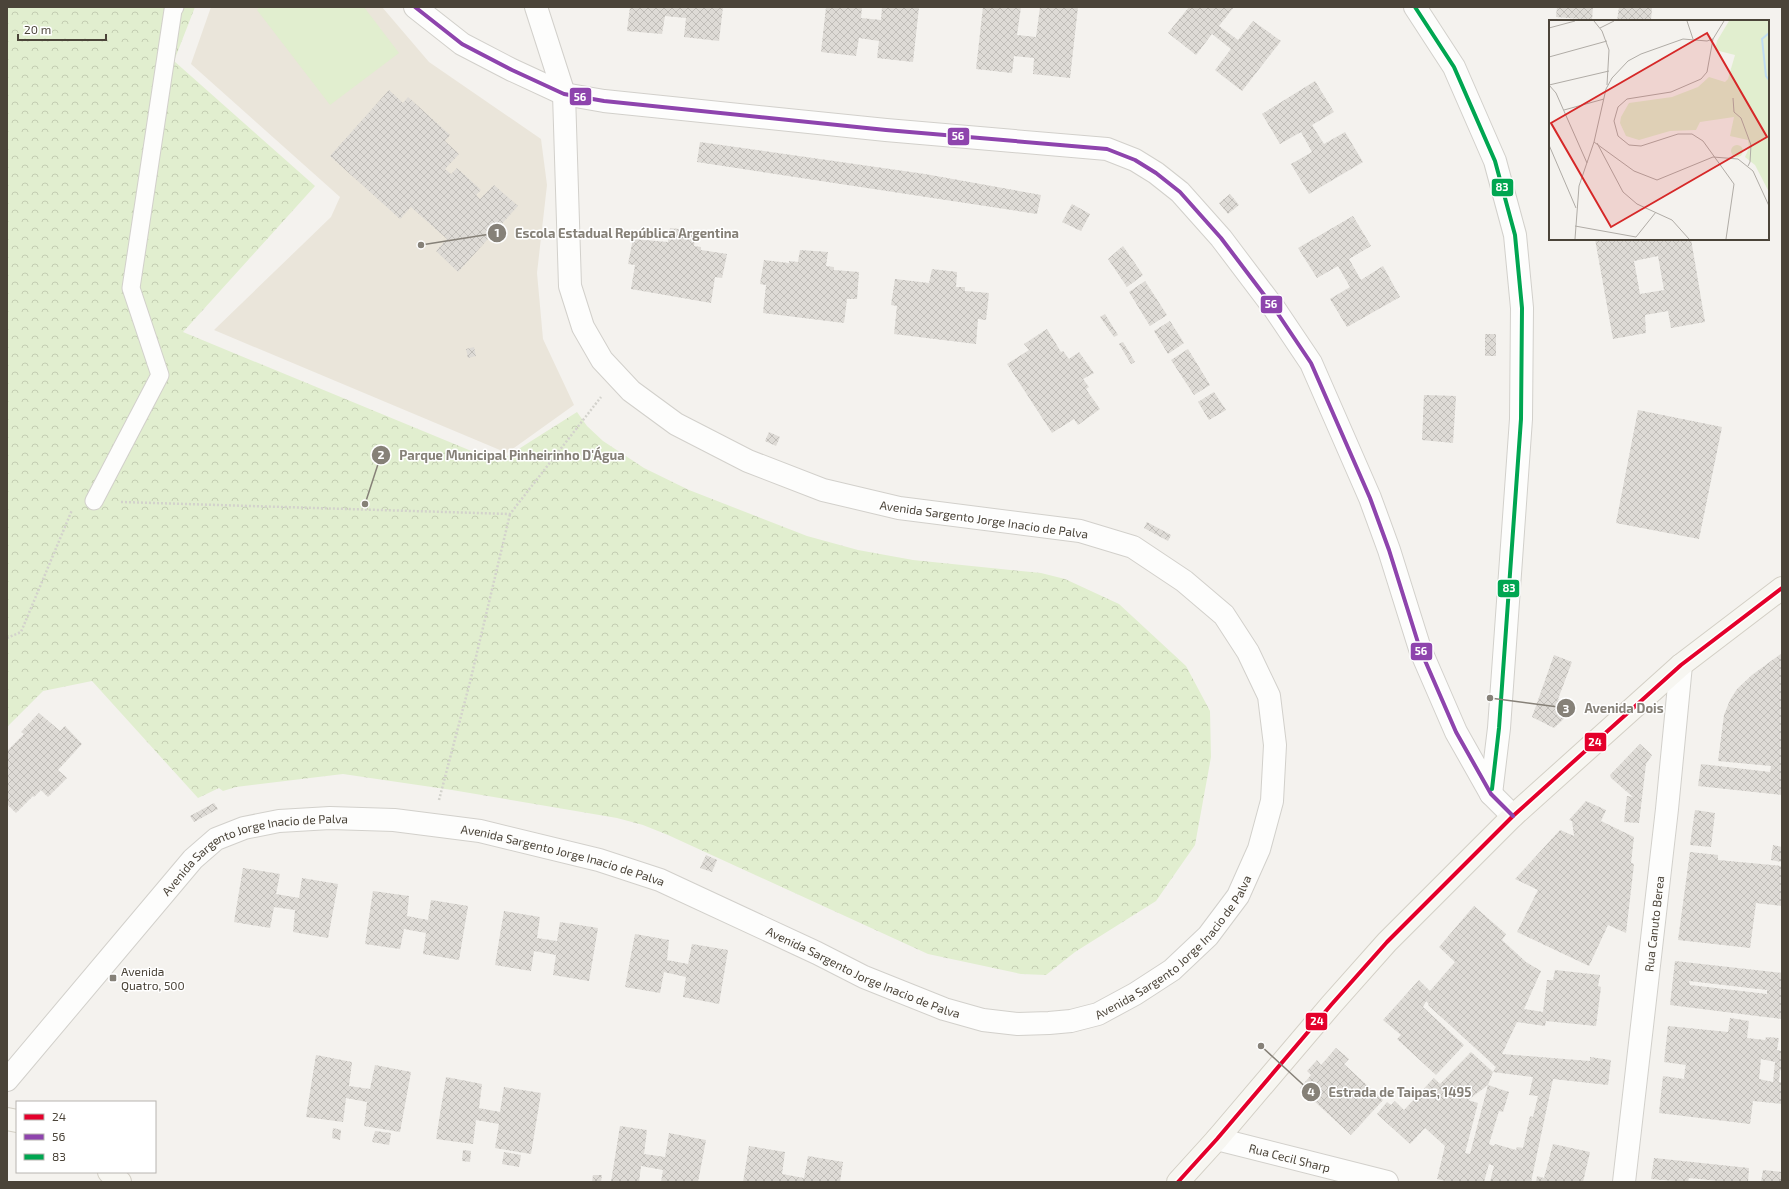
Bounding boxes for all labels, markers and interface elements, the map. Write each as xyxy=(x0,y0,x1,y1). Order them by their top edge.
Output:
scale bar xyxy=(18,16,106,42)
inset map xyxy=(1549,20,1769,240)
text: 20 m xyxy=(24,22,51,36)
line badge: 56 xyxy=(569,87,592,106)
text: 56 xyxy=(574,90,587,103)
line badge: 56 xyxy=(947,127,970,146)
text: 56 xyxy=(952,129,965,142)
line badge: 83 xyxy=(1491,178,1514,197)
text: 83 xyxy=(1495,180,1509,193)
callout: Escola Estadual República Argentina xyxy=(487,220,748,245)
text: 1 xyxy=(494,225,500,239)
text: Escola Estadual República Argentina xyxy=(515,225,739,241)
line badge: 56 xyxy=(1260,295,1283,314)
text: 56 xyxy=(1265,297,1278,310)
callout: Parque Municipal Pinheirinho D'Água xyxy=(371,443,632,468)
text: Parque Municipal Pinheirinho D'Água xyxy=(399,446,625,463)
text: 2 xyxy=(378,447,385,461)
street label: Avenida Sargento Jorge Inacio de Palva xyxy=(879,497,1089,541)
line badge: 83 xyxy=(1497,579,1520,598)
text: 83 xyxy=(1502,581,1516,594)
line badge: 56 xyxy=(1410,642,1433,661)
text: 56 xyxy=(1415,644,1428,657)
callout: Avenida Dois xyxy=(1556,696,1671,721)
text: Avenida Dois xyxy=(1584,700,1664,716)
text: 3 xyxy=(1563,701,1570,715)
line badge: 24 xyxy=(1584,732,1607,752)
text: 24 xyxy=(1588,735,1602,748)
street label: Avenida Sargento Jorge Inacio de Palva xyxy=(159,811,348,898)
street label: Avenida Sargento Jorge Inacio de Palva xyxy=(460,822,667,888)
street label: Avenida Sargento Jorge Inacio de Palva xyxy=(1092,873,1253,1021)
street label: Rua Canuto Berea xyxy=(1641,875,1666,972)
street label: Avenida Sargento Jorge Inacio de Palva xyxy=(764,923,962,1020)
place label: Avenida Quatro, 500 xyxy=(121,964,185,993)
marker: Avenida Quatro, 500 xyxy=(108,973,118,983)
line badge: 24 xyxy=(1305,1012,1328,1031)
text: 24 xyxy=(1310,1014,1324,1027)
callout: Estrada de Taipas, 1495 xyxy=(1301,1080,1480,1105)
text: 4 xyxy=(1307,1084,1315,1098)
text: Estrada de Taipas, 1495 xyxy=(1329,1084,1471,1100)
legend xyxy=(16,1101,156,1173)
text: 24 xyxy=(52,1109,66,1123)
text: 56 xyxy=(52,1129,65,1143)
street label: Rua Cecil Sharp xyxy=(1247,1140,1332,1174)
text: 83 xyxy=(52,1149,66,1163)

